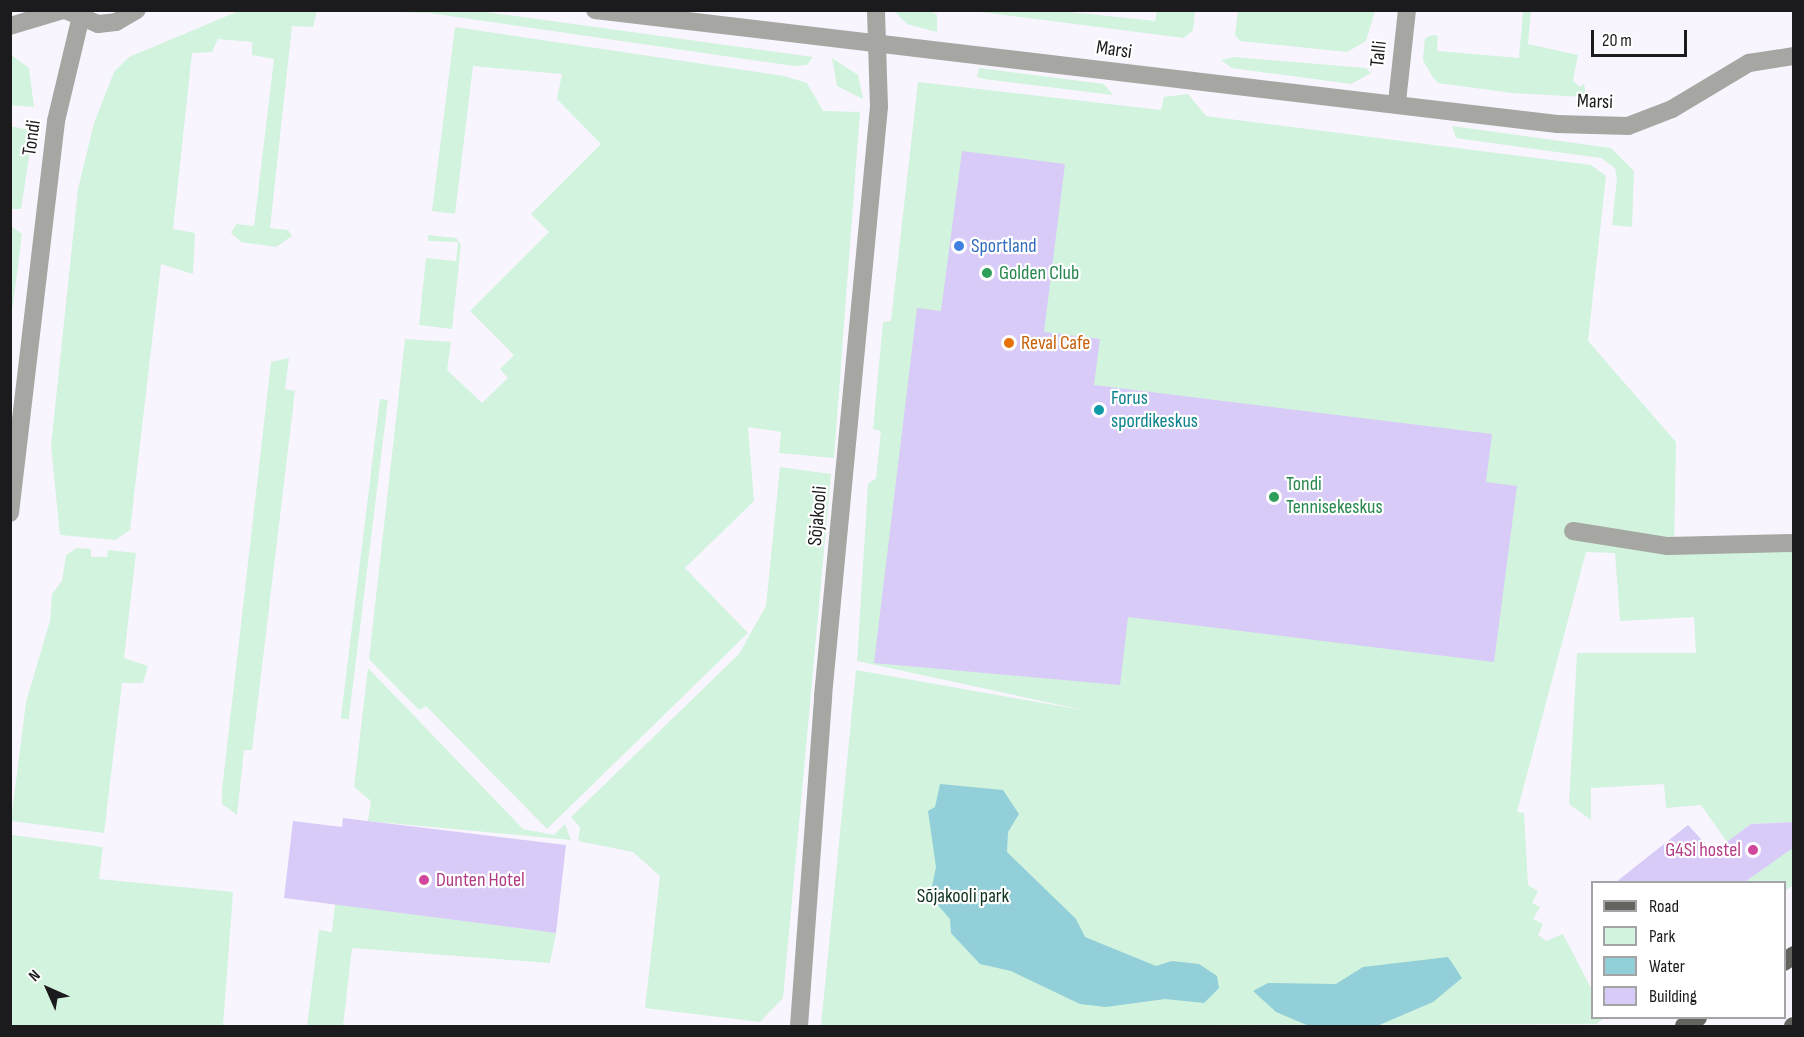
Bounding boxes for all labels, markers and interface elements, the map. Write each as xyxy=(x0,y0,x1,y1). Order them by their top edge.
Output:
scale bar xyxy=(1594,18,1690,56)
text: 20 m xyxy=(1602,30,1632,51)
street label: Marsi xyxy=(1095,36,1133,64)
street label: Talli xyxy=(1366,40,1392,68)
street label: Marsi xyxy=(1577,89,1613,115)
street label: Tondi xyxy=(18,119,46,157)
place label: Sportland xyxy=(971,234,1037,258)
marker: Sportland xyxy=(952,239,966,253)
place label: Golden Club xyxy=(999,261,1079,285)
marker: Golden Club xyxy=(980,266,994,280)
place label: Reval Cafe xyxy=(1021,331,1090,355)
marker: Reval Cafe xyxy=(1002,336,1016,350)
place label: Forus spordikeskus xyxy=(1111,386,1198,433)
marker: Forus spordikeskus xyxy=(1092,403,1106,417)
place label: Tondi Tennisekeskus xyxy=(1286,473,1383,520)
street label: Sõjakooli xyxy=(803,485,833,547)
marker: Tondi Tennisekeskus xyxy=(1267,490,1281,504)
place label: G4Si hostel xyxy=(1665,838,1741,862)
marker: G4Si hostel xyxy=(1746,843,1760,857)
place label: Dunten Hotel xyxy=(436,868,525,892)
marker: Dunten Hotel xyxy=(417,873,431,887)
legend xyxy=(1591,881,1786,1019)
park label: Sõjakooli park xyxy=(917,884,1009,908)
text: Road xyxy=(1649,896,1679,917)
text: Park xyxy=(1649,926,1675,947)
text: Water xyxy=(1649,956,1685,977)
north arrow xyxy=(18,959,78,1019)
text: N xyxy=(25,966,45,986)
text: Building xyxy=(1649,986,1697,1007)

